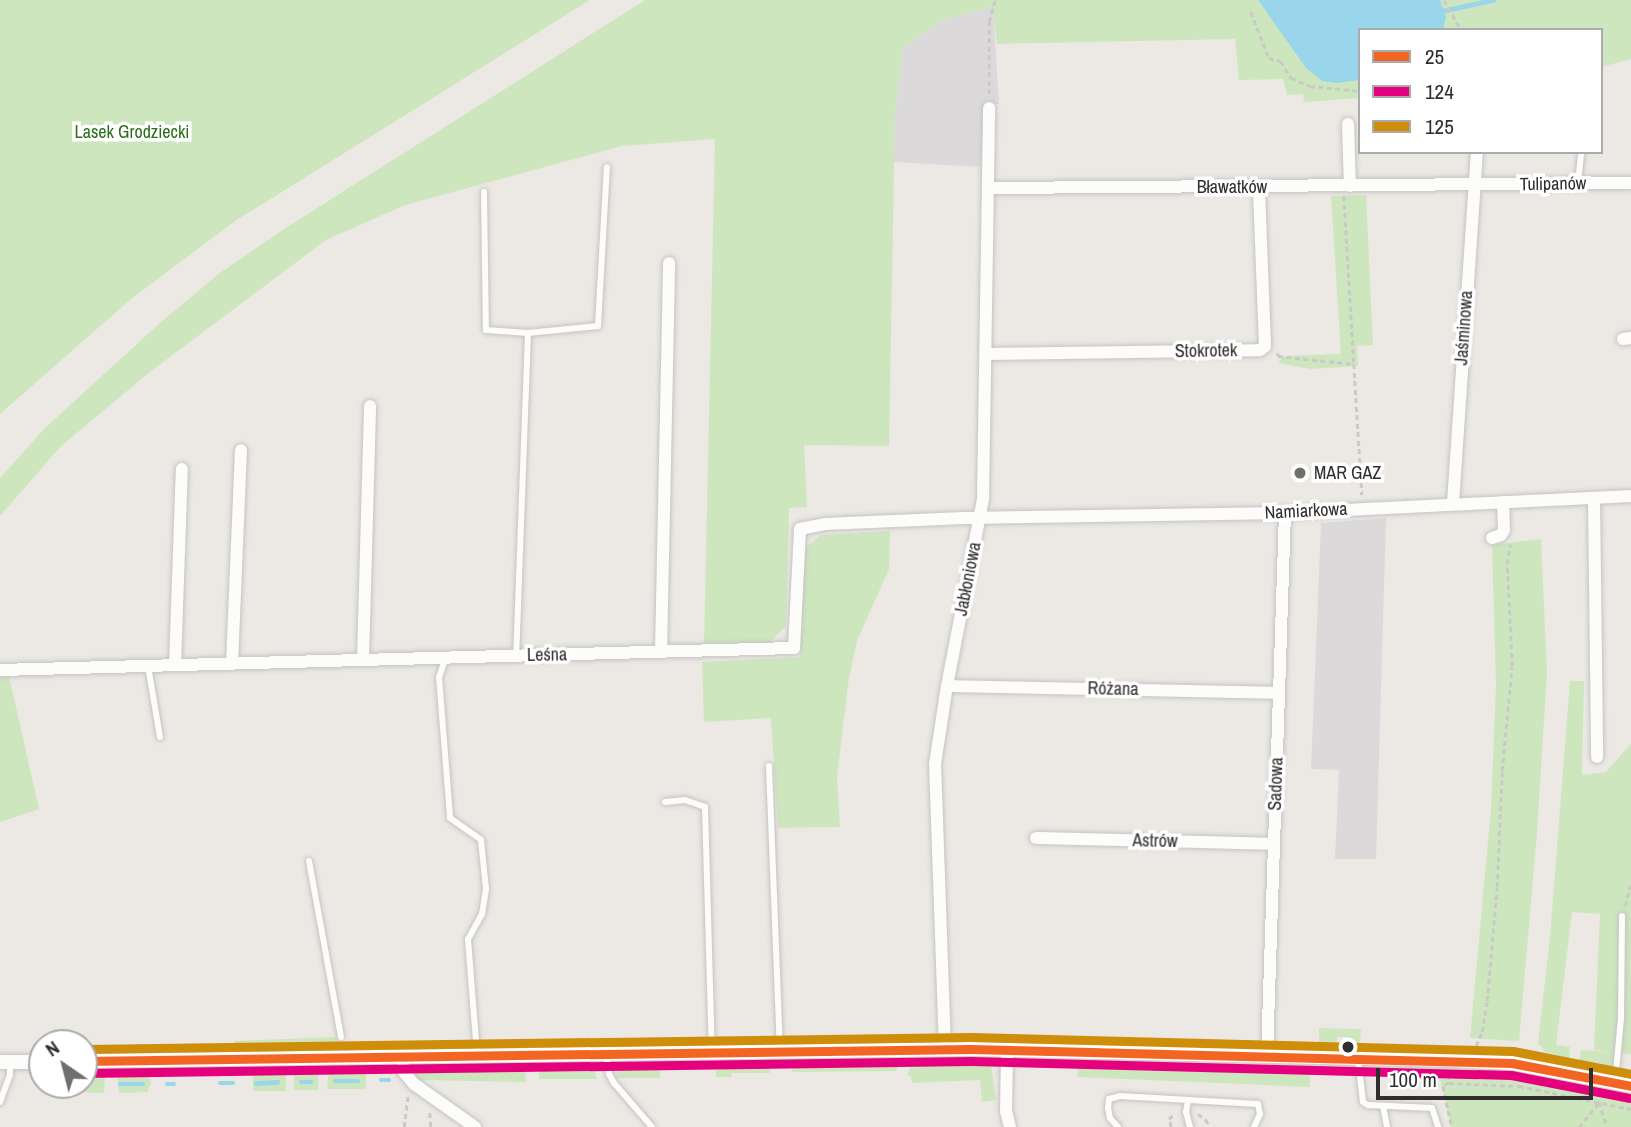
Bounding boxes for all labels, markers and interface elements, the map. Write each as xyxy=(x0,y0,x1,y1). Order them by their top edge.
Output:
legend xyxy=(1358,28,1603,154)
text: 25 xyxy=(1425,42,1444,71)
text: 124 xyxy=(1425,77,1454,106)
text: 125 xyxy=(1425,112,1454,141)
park label: Lasek Grodziecki xyxy=(75,121,189,143)
street label: Tulipanów xyxy=(1519,173,1587,195)
street label: Bławatków xyxy=(1197,176,1267,198)
street label: Jaśminowa xyxy=(1451,290,1477,366)
street label: Stokrotek xyxy=(1175,340,1237,362)
place label: MAR GAZ xyxy=(1314,462,1381,484)
marker: MAR GAZ xyxy=(1292,465,1308,481)
street label: Namiarkowa xyxy=(1264,498,1348,524)
street label: Jabłoniowa xyxy=(950,540,986,618)
street label: Leśna xyxy=(527,644,567,666)
street label: Różana xyxy=(1087,678,1139,700)
street label: Sadowa xyxy=(1264,757,1288,811)
street label: Astrów xyxy=(1132,830,1178,852)
north arrow xyxy=(28,1029,98,1099)
text: N xyxy=(40,1035,64,1062)
unlabelled marker xyxy=(1341,1040,1355,1054)
scale bar xyxy=(1379,1054,1596,1098)
text: 100 m xyxy=(1389,1065,1437,1094)

